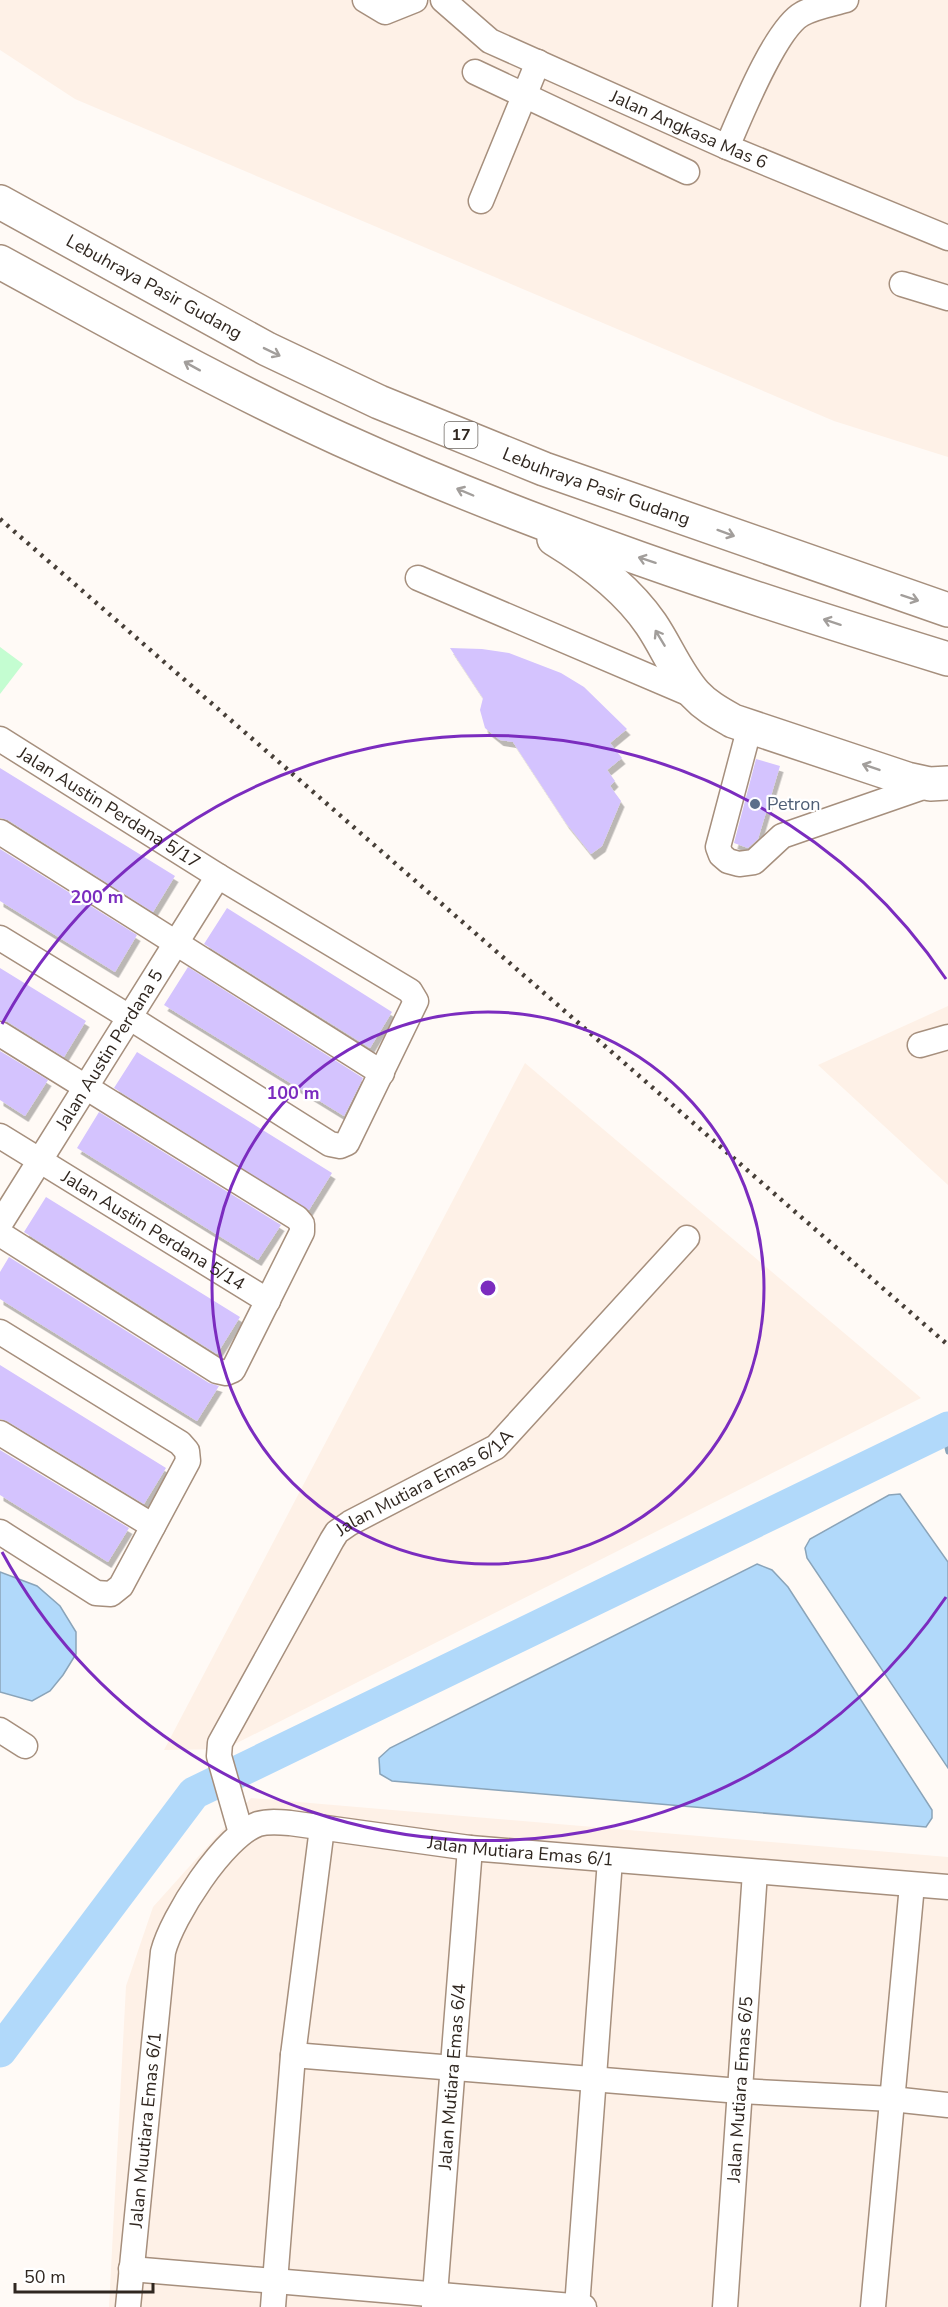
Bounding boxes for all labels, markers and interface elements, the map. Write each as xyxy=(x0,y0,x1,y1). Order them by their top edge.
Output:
street label: Jalan Angkasa Mas 6 xyxy=(606,84,771,174)
street label: Lebuhraya Pasir Gudang xyxy=(62,229,247,345)
one-way arrow xyxy=(263,346,281,358)
one-way arrow xyxy=(184,360,201,372)
road number: 17 xyxy=(444,422,478,448)
street label: Lebuhraya Pasir Gudang xyxy=(499,441,693,531)
one-way arrow xyxy=(456,486,474,497)
one-way arrow xyxy=(716,529,735,540)
one-way arrow xyxy=(638,554,657,565)
one-way arrow xyxy=(900,593,919,604)
one-way arrow xyxy=(823,615,842,626)
one-way arrow xyxy=(654,630,666,647)
street label: Jalan Austin Perdana 5/17 xyxy=(13,741,205,874)
one-way arrow xyxy=(862,761,881,772)
place label: Petron xyxy=(767,792,820,816)
marker: Petron xyxy=(748,797,762,811)
text: 200 m xyxy=(70,885,124,909)
street label: Jalan Austin Perdana 5 xyxy=(50,965,169,1135)
text: 100 m xyxy=(266,1081,320,1105)
street label: Jalan Austin Perdana 5/14 xyxy=(56,1164,250,1296)
centre of rings xyxy=(478,1278,498,1298)
street label: Jalan Mutiara Emas 6/1A xyxy=(330,1424,518,1542)
street label: Jalan Mutiara Emas 6/1 xyxy=(425,1830,615,1872)
street label: Jalan Mutiara Emas 6/4 xyxy=(433,1982,471,2172)
street label: Jalan Mutiara Emas 6/5 xyxy=(722,1996,758,2184)
street label: Jalan Muutiara Emas 6/1 xyxy=(124,2031,167,2230)
scale bar xyxy=(15,2256,153,2294)
text: 50 m xyxy=(24,2265,66,2289)

